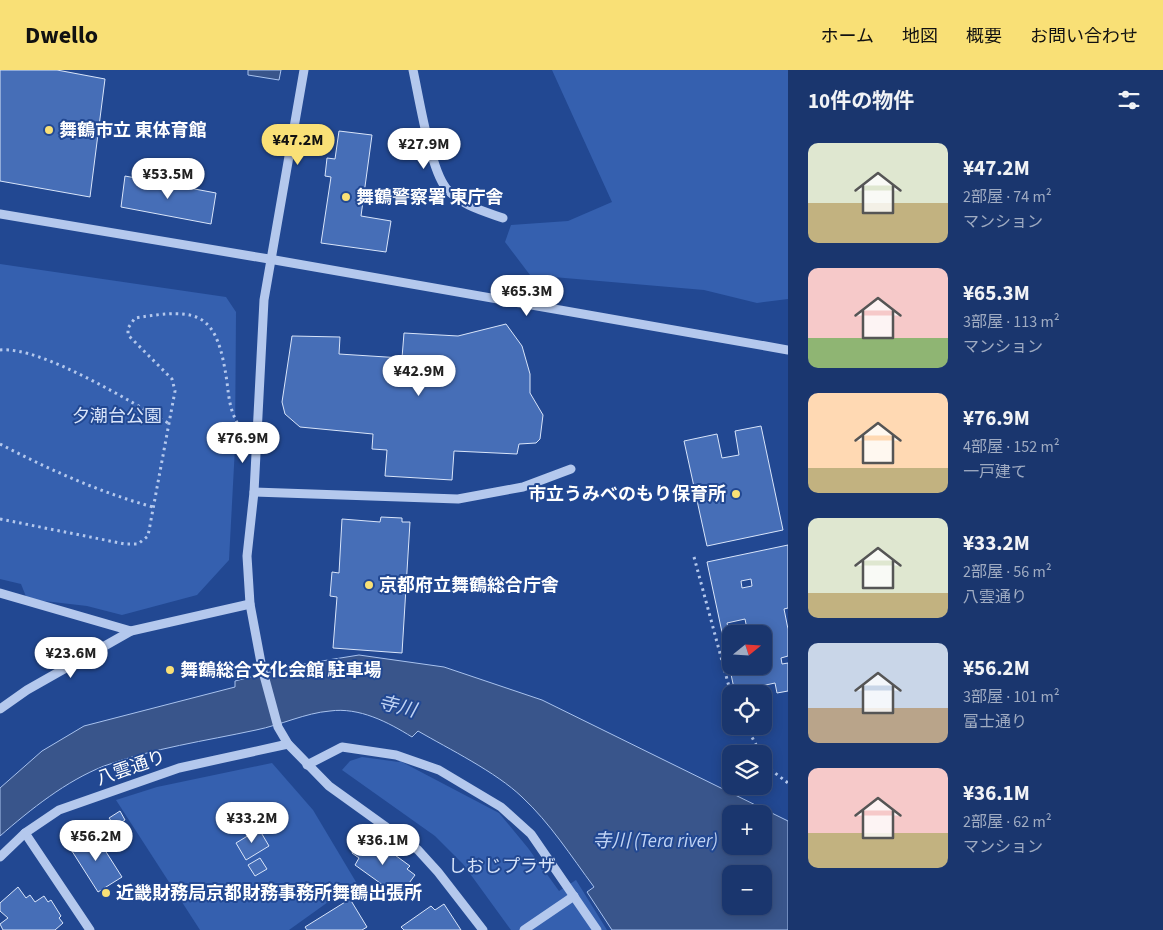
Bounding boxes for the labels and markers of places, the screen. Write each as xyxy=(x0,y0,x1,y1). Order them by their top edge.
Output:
place label: 舞鶴市立 東体育館 xyxy=(59,118,207,143)
marker: 舞鶴市立 東体育館 xyxy=(43,124,55,136)
pin: ¥47.2M xyxy=(257,124,339,166)
pin: ¥27.9M xyxy=(383,128,465,170)
pin: ¥53.5M xyxy=(127,158,209,200)
place label: 舞鶴警察署 東庁舎 xyxy=(356,185,504,210)
marker: 舞鶴警察署 東庁舎 xyxy=(340,191,352,203)
pin: ¥65.3M xyxy=(486,274,568,317)
pin: ¥42.9M xyxy=(378,354,460,397)
pin: ¥76.9M xyxy=(202,422,284,464)
place label: 市立うみべのもり保育所 xyxy=(528,482,726,507)
marker: 市立うみべのもり保育所 xyxy=(730,488,742,500)
place label: 京都府立舞鶴総合庁舎 xyxy=(379,573,559,598)
marker: 京都府立舞鶴総合庁舎 xyxy=(363,579,375,591)
pin: ¥23.6M xyxy=(30,636,112,679)
place label: 舞鶴総合文化会館 駐車場 xyxy=(180,658,382,683)
marker: 舞鶴総合文化会館 駐車場 xyxy=(164,664,176,676)
pin: ¥33.2M xyxy=(211,802,293,844)
pin: ¥56.2M xyxy=(55,820,137,862)
pin: ¥36.1M xyxy=(342,824,424,866)
place label: 近畿財務局京都財務事務所舞鶴出張所 xyxy=(116,881,422,906)
marker: 近畿財務局京都財務事務所舞鶴出張所 xyxy=(100,887,112,899)

